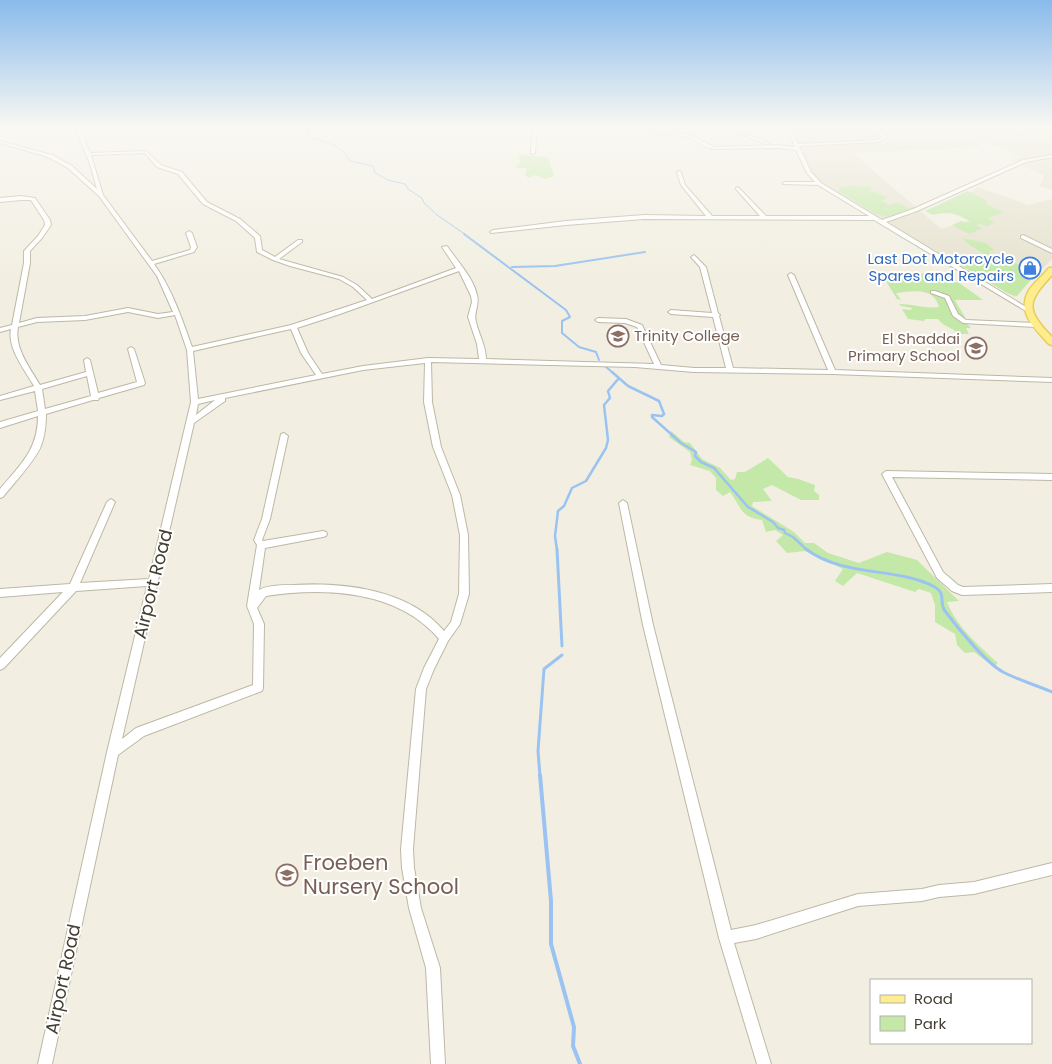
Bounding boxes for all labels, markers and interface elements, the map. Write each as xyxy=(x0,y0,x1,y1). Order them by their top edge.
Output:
place label: Last Dot Motorcycle Spares and Repairs xyxy=(868,248,1014,286)
shop icon: Last Dot Motorcycle Spares and Repairs xyxy=(1018,256,1042,280)
school or university icon: Trinity College xyxy=(606,324,630,348)
place label: Trinity College xyxy=(634,325,740,346)
place label: El Shaddai Primary School xyxy=(848,328,960,366)
school or university icon: El Shaddai Primary School xyxy=(964,336,988,360)
street label: Airport Road xyxy=(127,527,178,641)
place label: Froeben Nursery School xyxy=(303,848,459,901)
school or university icon: Froeben Nursery School xyxy=(275,863,299,887)
street label: Airport Road xyxy=(39,922,86,1036)
legend xyxy=(870,979,1032,1044)
text: Road xyxy=(914,988,953,1009)
text: Park xyxy=(914,1013,946,1034)

